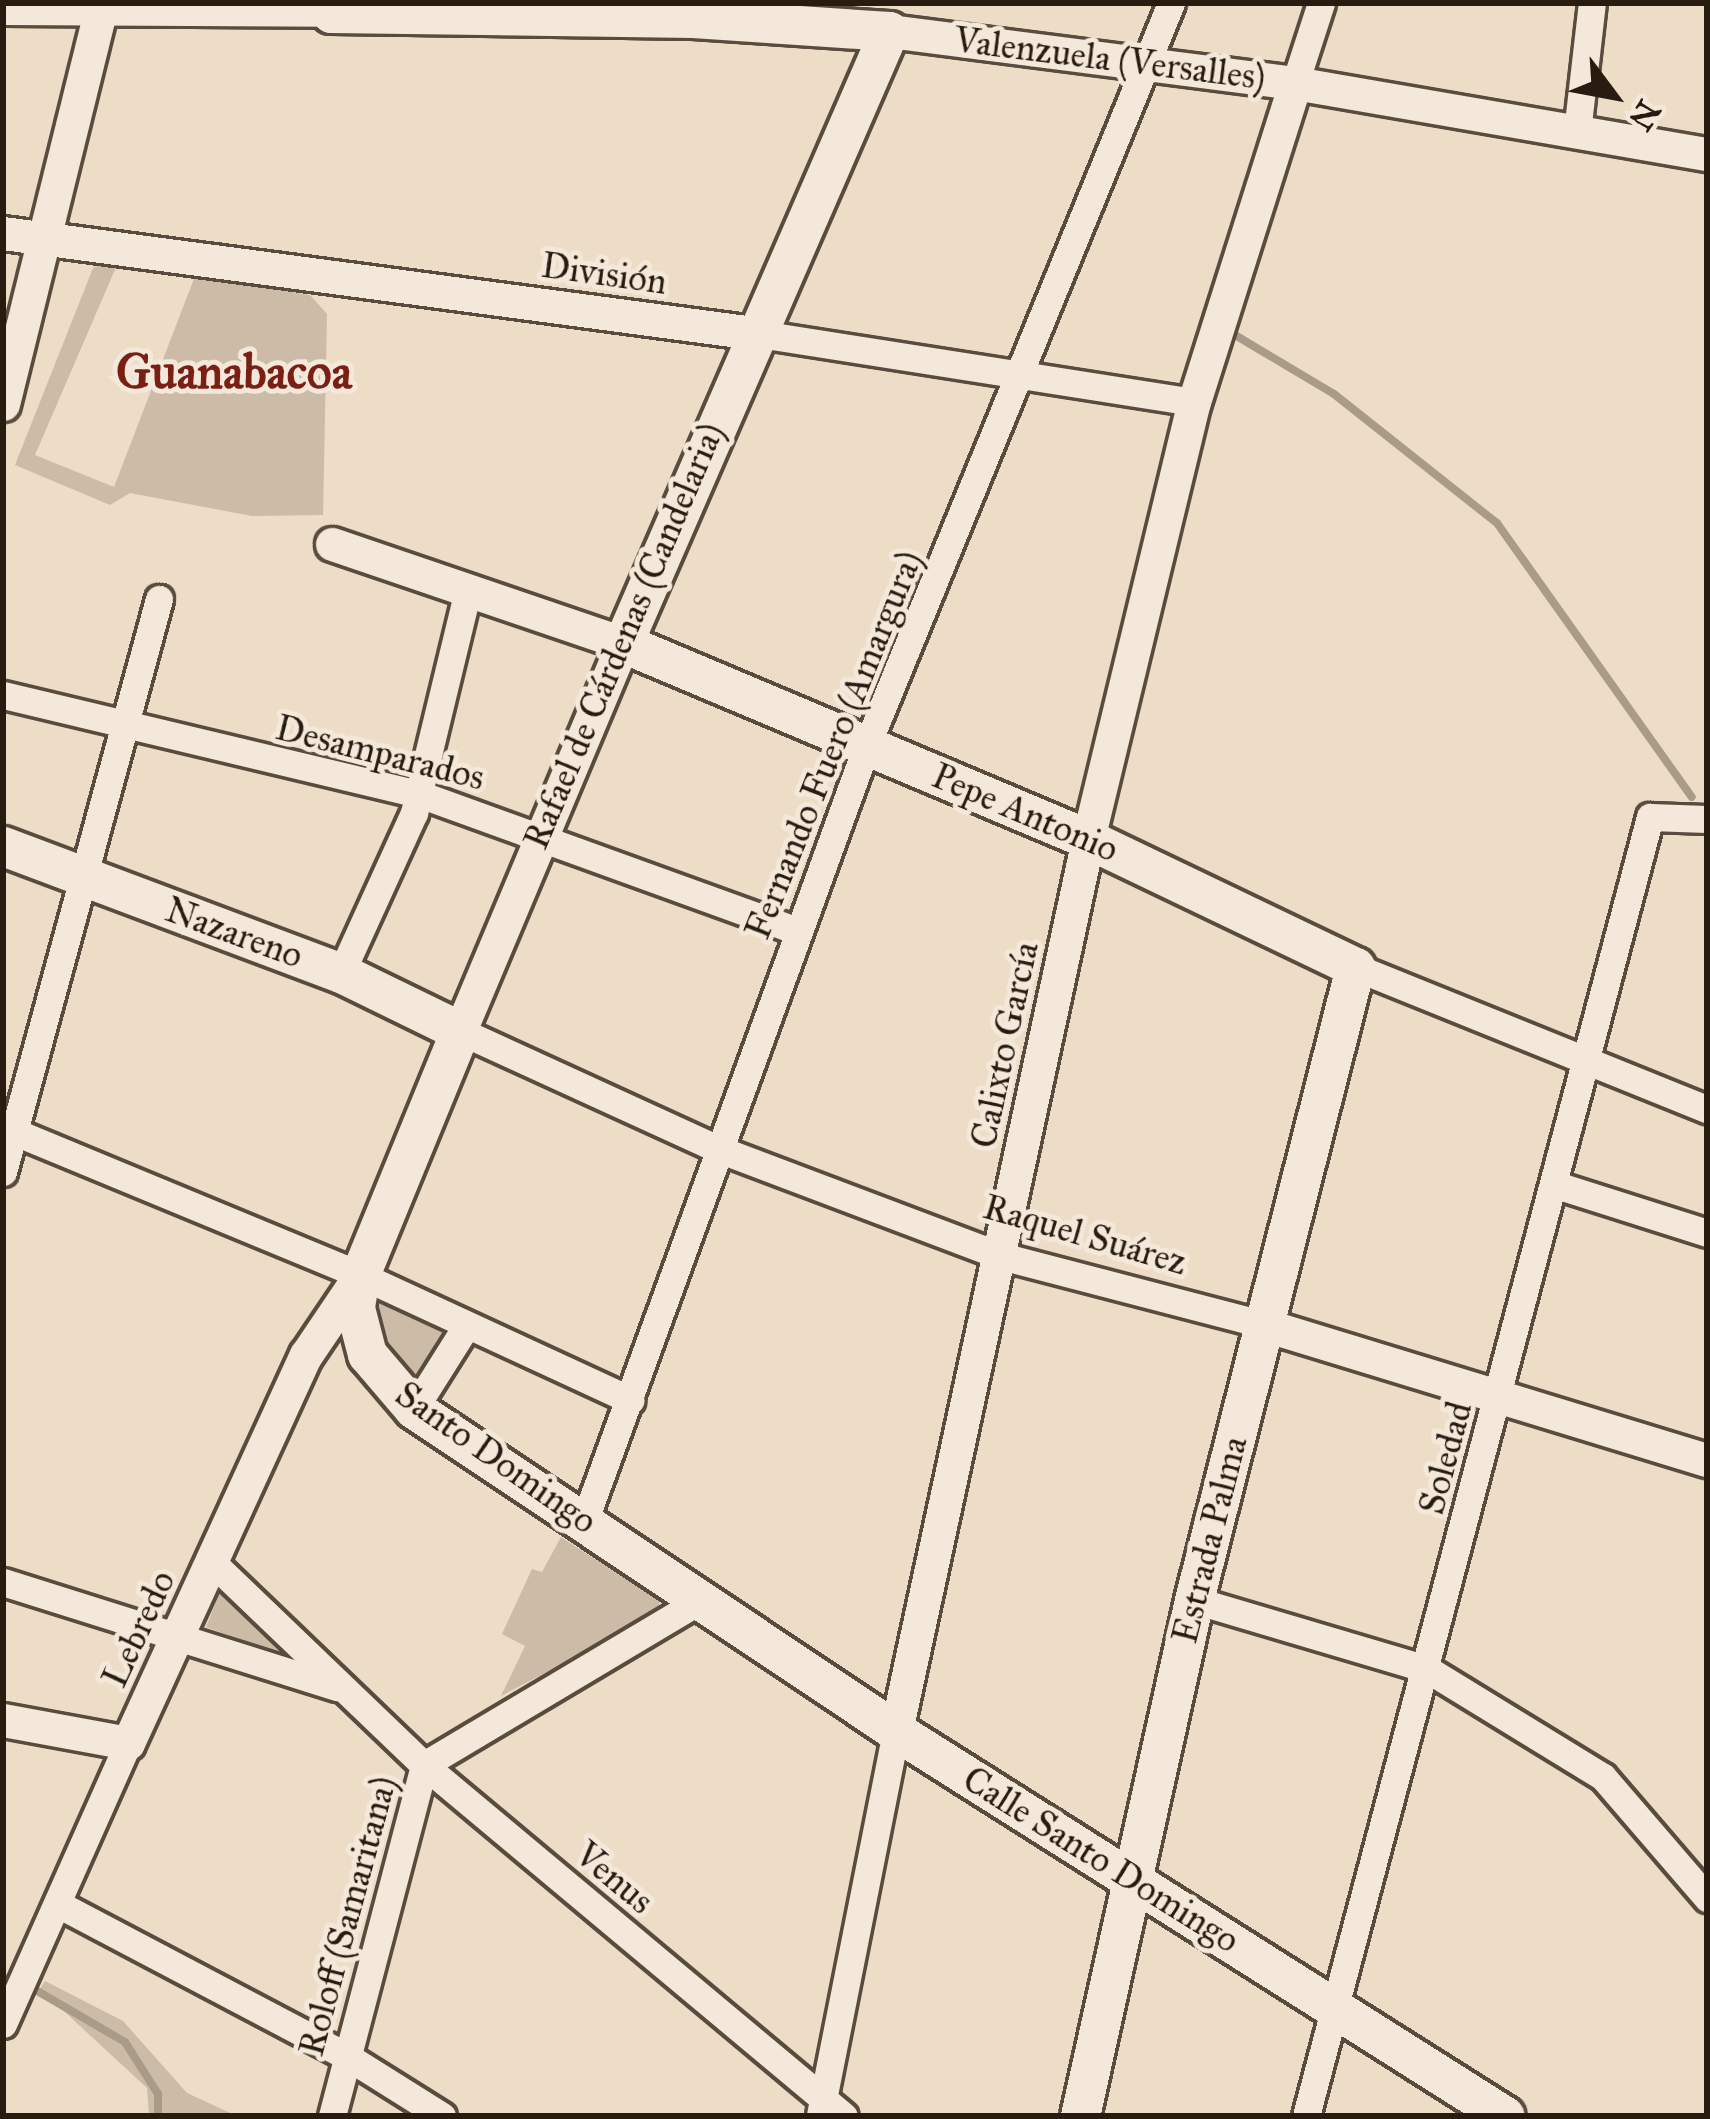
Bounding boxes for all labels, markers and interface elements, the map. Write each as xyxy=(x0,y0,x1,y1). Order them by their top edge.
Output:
street label: Valenzuela (Versalles) xyxy=(952,18,1268,100)
north arrow xyxy=(1554,36,1674,156)
text: N xyxy=(1620,93,1669,138)
street label: División xyxy=(539,244,669,304)
district label: Guanabacoa xyxy=(116,343,352,401)
street label: Rafael de Cárdenas (Candelaria) xyxy=(514,416,734,856)
street label: Fernando Fuero (Amargura) xyxy=(736,545,932,945)
street label: Desamparados xyxy=(271,706,489,800)
street label: Pepe Antonio xyxy=(926,754,1124,872)
street label: Nazareno xyxy=(159,888,309,978)
street label: Calixto García xyxy=(962,938,1048,1152)
street label: Raquel Suárez xyxy=(978,1185,1192,1285)
street label: Santo Domingo xyxy=(387,1373,605,1543)
street label: Soledad xyxy=(1410,1397,1482,1519)
street label: Estrada Palma xyxy=(1163,1432,1257,1648)
street label: Lebredo xyxy=(93,1564,185,1694)
street label: Calle Santo Domingo xyxy=(955,1758,1247,1962)
street label: Roloff (Samaritana) xyxy=(290,1771,406,2061)
street label: Venus xyxy=(566,1833,662,1923)

